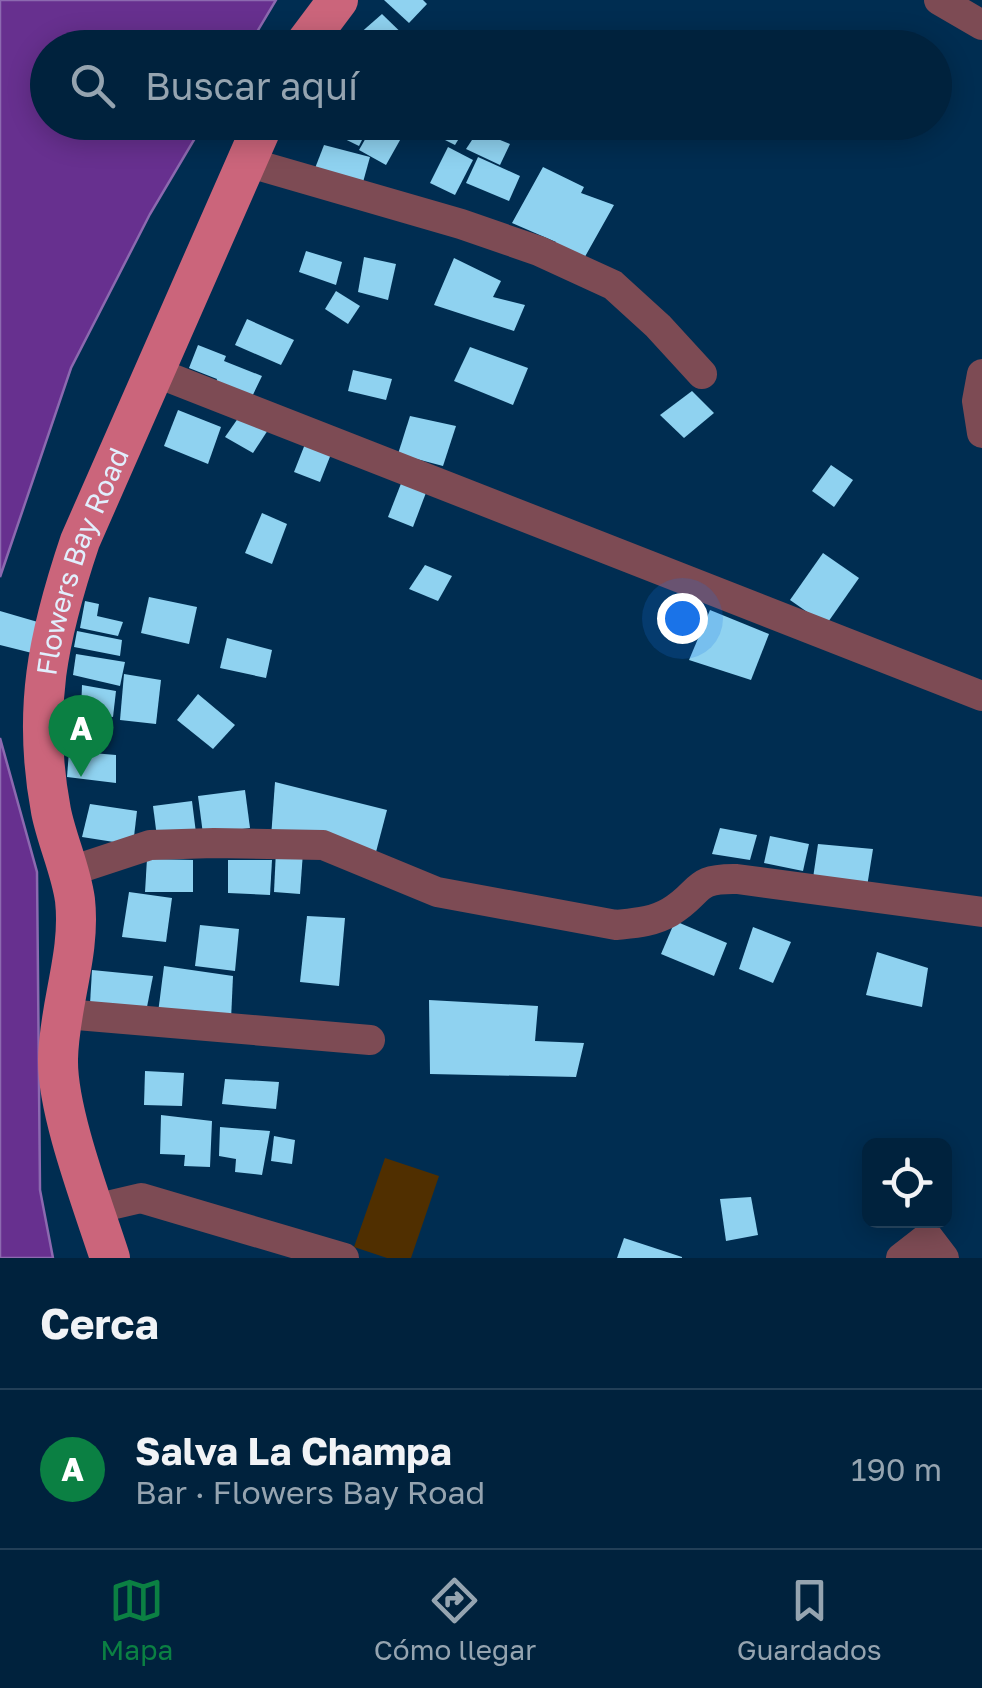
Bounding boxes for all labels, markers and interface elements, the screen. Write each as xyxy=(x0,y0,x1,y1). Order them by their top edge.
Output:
search box xyxy=(30,30,952,140)
icon: search xyxy=(65,58,120,113)
text: Buscar aquí xyxy=(145,63,358,108)
street label: Flowers Bay Road xyxy=(29,442,135,677)
your location xyxy=(657,593,708,644)
pin: A xyxy=(48,694,114,777)
map controls xyxy=(862,1138,952,1228)
button: locate xyxy=(862,1138,952,1228)
text: Cerca xyxy=(40,1298,159,1348)
text: Salva La Champa xyxy=(135,1428,452,1473)
text: A xyxy=(61,1450,84,1488)
text: 190 m xyxy=(851,1450,942,1488)
text: Bar · Flowers Bay Road xyxy=(135,1473,485,1511)
tab: Mapa xyxy=(100,1573,173,1666)
tab: Cómo llegar xyxy=(374,1573,536,1666)
tab: Guardados xyxy=(737,1573,882,1666)

